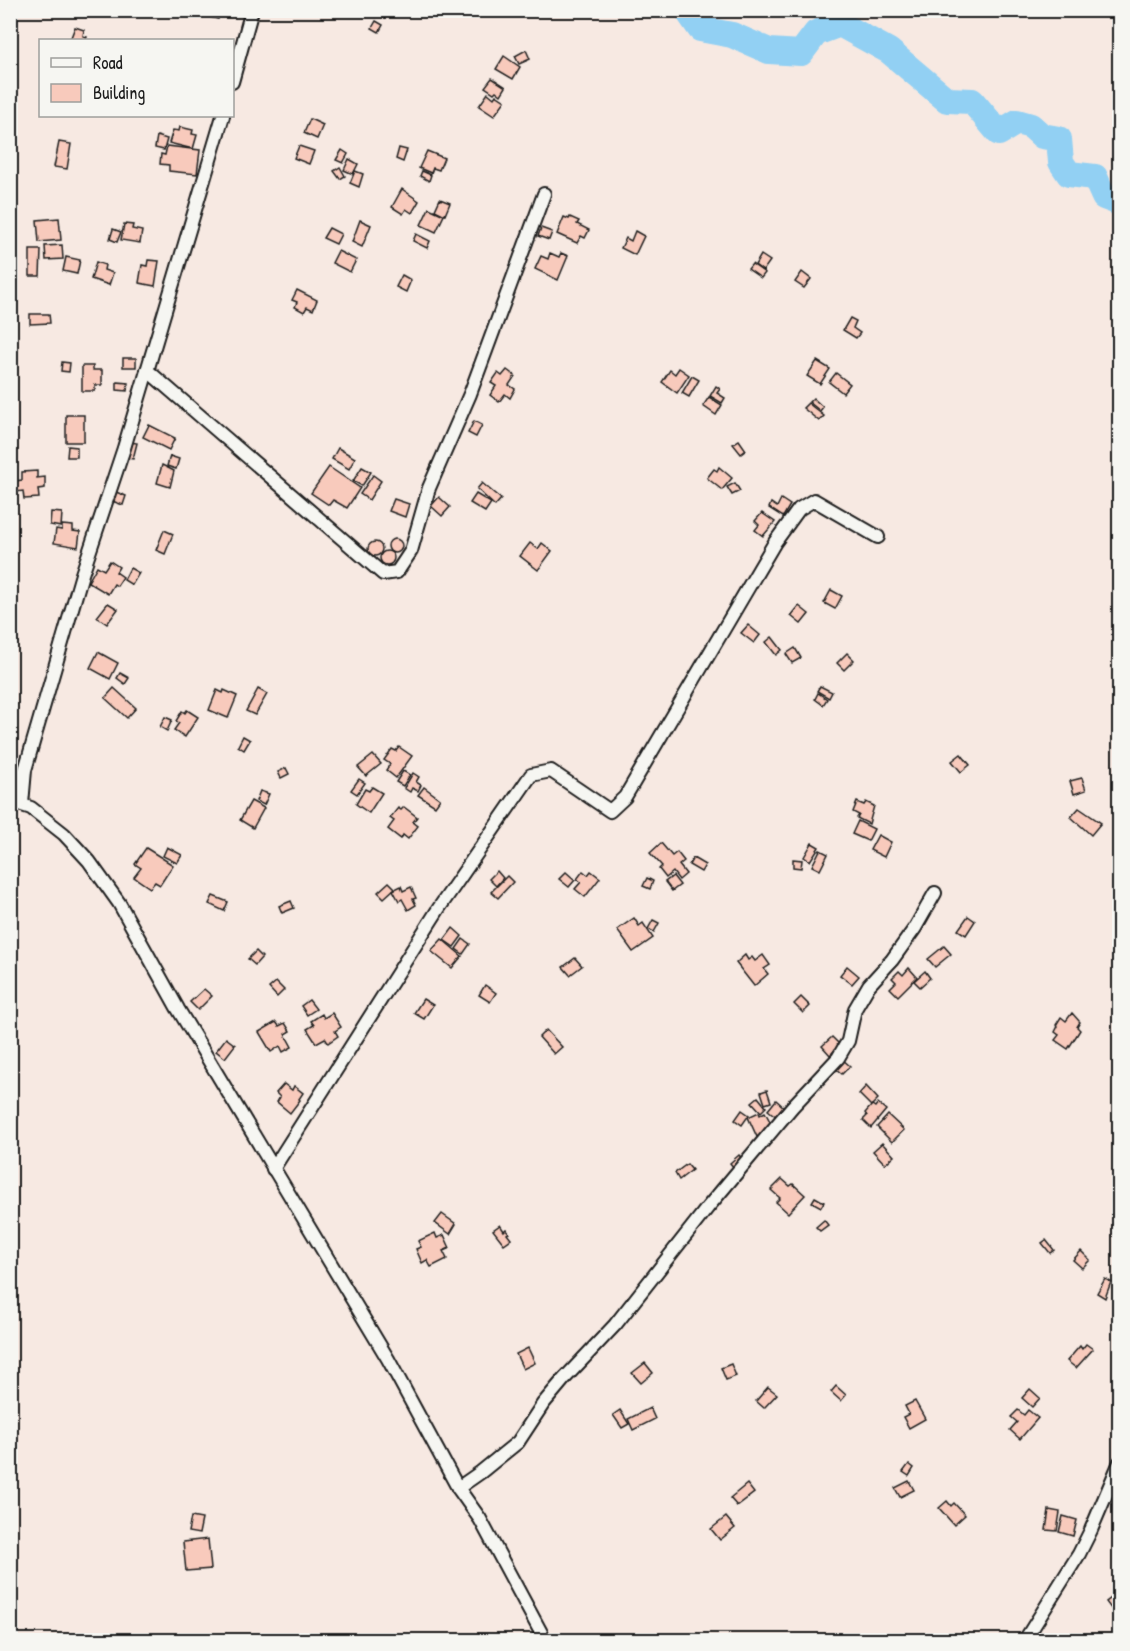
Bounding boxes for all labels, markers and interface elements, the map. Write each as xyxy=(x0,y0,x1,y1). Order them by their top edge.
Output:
legend xyxy=(39,39,234,117)
text: Road xyxy=(93,50,123,75)
text: Building xyxy=(93,80,145,105)

